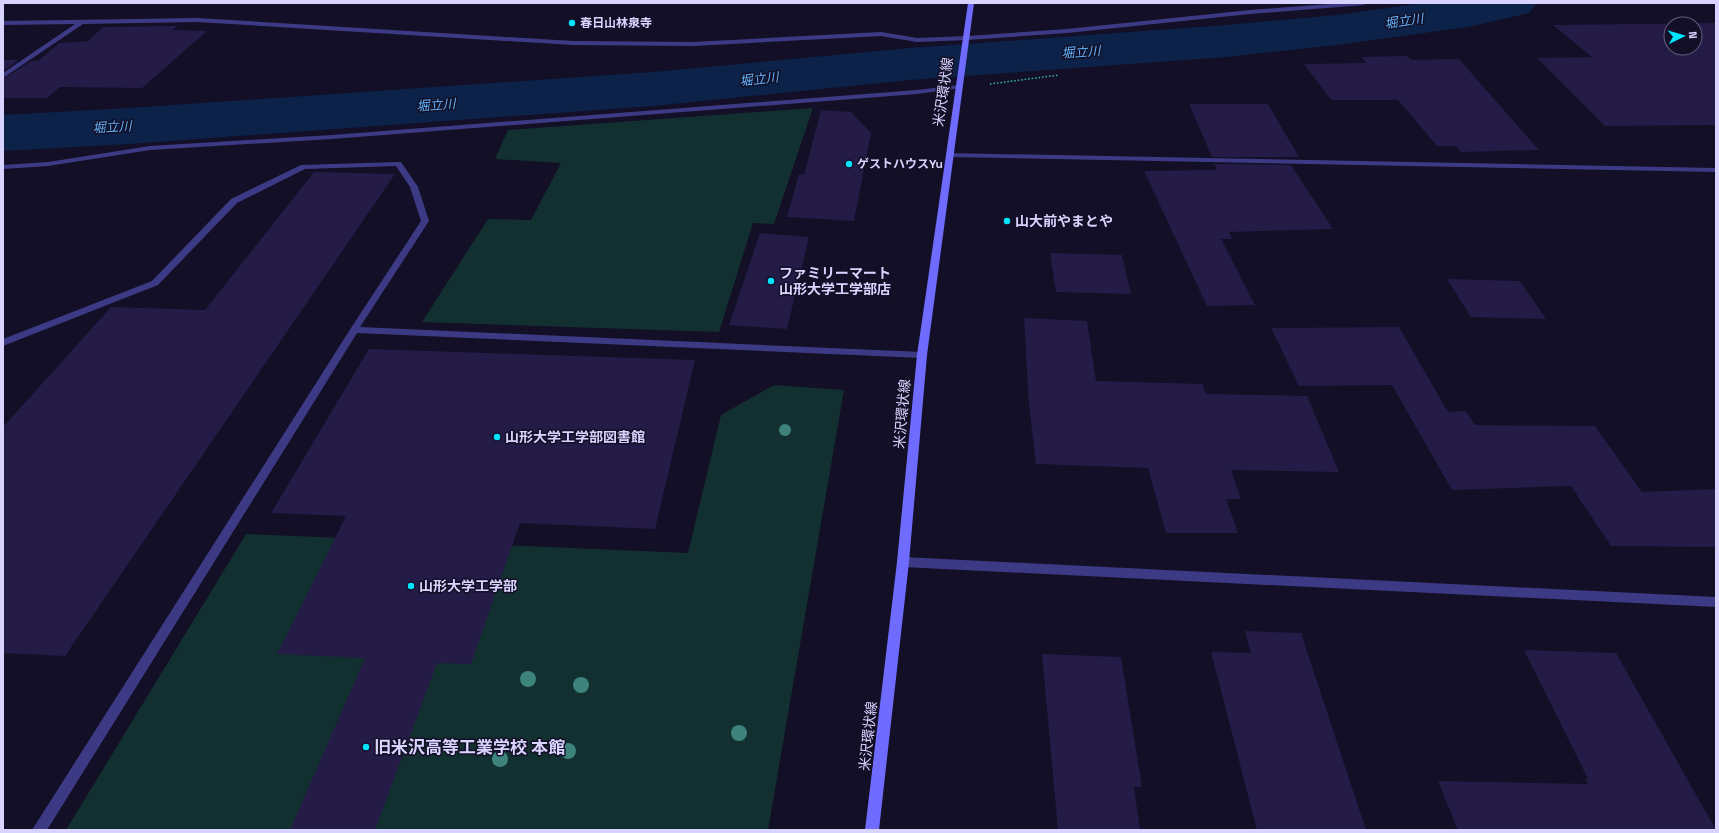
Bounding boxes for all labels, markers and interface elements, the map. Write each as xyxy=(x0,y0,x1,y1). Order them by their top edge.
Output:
water label: 堀立川 xyxy=(1383,10,1426,32)
place label: 春日山林泉寺 xyxy=(580,15,652,31)
north arrow xyxy=(1663,16,1703,56)
marker: 春日山林泉寺 xyxy=(567,18,577,28)
text: N xyxy=(1686,31,1700,39)
water label: 堀立川 xyxy=(1061,42,1103,62)
street label: 米沢環状線 xyxy=(929,56,957,128)
water label: 堀立川 xyxy=(739,68,781,89)
water label: 堀立川 xyxy=(416,95,458,115)
water label: 堀立川 xyxy=(92,117,134,137)
place label: ゲストハウスYu xyxy=(857,156,943,172)
marker: ゲストハウスYu xyxy=(844,159,854,169)
place label: 山大前やまとや xyxy=(1015,212,1113,230)
marker: 山大前やまとや xyxy=(1002,216,1012,226)
place label: ファミリーマート 山形大学工学部店 xyxy=(779,264,891,298)
marker: ファミリーマート 山形大学工学部店 xyxy=(766,276,776,286)
street label: 米沢環状線 xyxy=(890,378,914,450)
place label: 山形大学工学部図書館 xyxy=(505,428,645,446)
marker: 山形大学工学部図書館 xyxy=(492,432,502,442)
place label: 山形大学工学部 xyxy=(419,577,517,595)
marker: 山形大学工学部 xyxy=(406,581,416,591)
street label: 米沢環状線 xyxy=(855,700,881,772)
place label: 旧米沢高等工業学校 本館 xyxy=(374,736,565,758)
marker: 旧米沢高等工業学校 本館 xyxy=(361,742,371,752)

